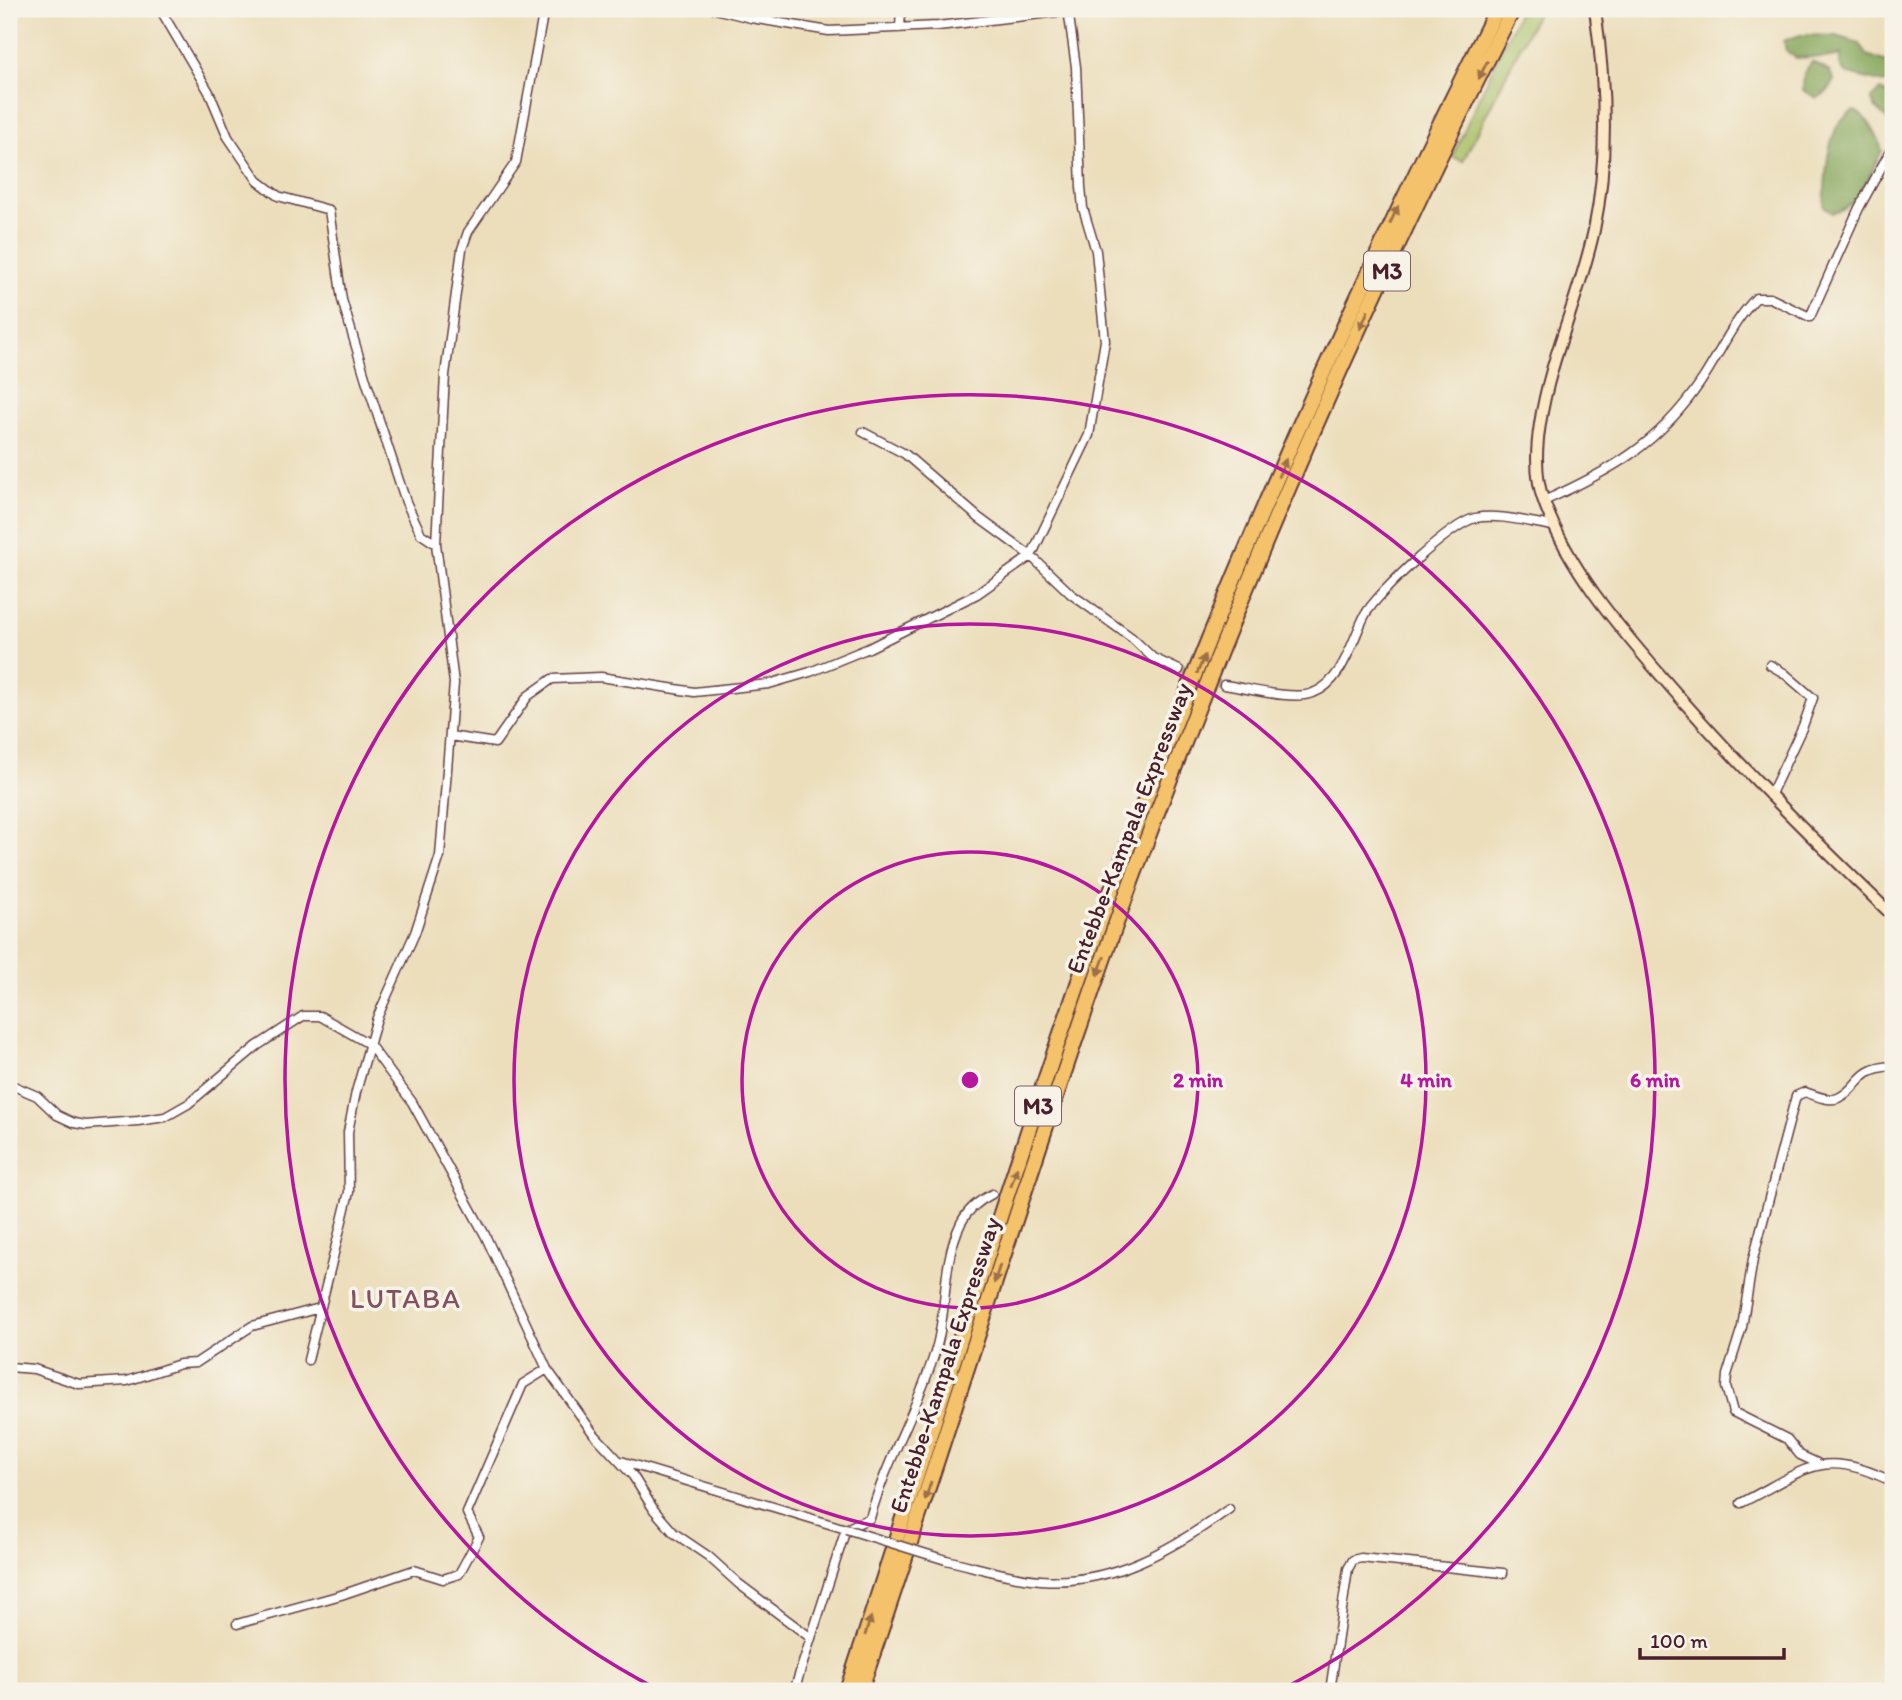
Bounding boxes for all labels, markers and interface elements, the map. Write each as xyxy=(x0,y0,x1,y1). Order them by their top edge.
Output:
one-way arrow xyxy=(1477,60,1488,80)
one-way arrow xyxy=(1388,205,1399,225)
road number: M3 xyxy=(1364,252,1410,290)
one-way arrow xyxy=(1359,310,1370,331)
one-way arrow xyxy=(1276,458,1288,478)
one-way arrow xyxy=(1195,653,1206,674)
street label: Entebbe-Kampala Expressway xyxy=(1060,678,1197,977)
one-way arrow xyxy=(1095,955,1106,976)
text: 2 min xyxy=(1173,1067,1224,1092)
text: 4 min xyxy=(1400,1067,1453,1092)
text: 6 min xyxy=(1630,1067,1681,1092)
centre of rings xyxy=(958,1068,982,1092)
road number: M3 xyxy=(1015,1086,1061,1126)
one-way arrow xyxy=(1010,1167,1020,1188)
street label: Entebbe-Kampala Expressway xyxy=(883,1213,1006,1516)
one-way arrow xyxy=(992,1264,1002,1285)
district label: LUTABA xyxy=(350,1281,462,1315)
one-way arrow xyxy=(923,1481,933,1502)
one-way arrow xyxy=(863,1616,874,1637)
scale bar xyxy=(1640,1616,1783,1660)
text: 100 m xyxy=(1650,1628,1708,1653)

